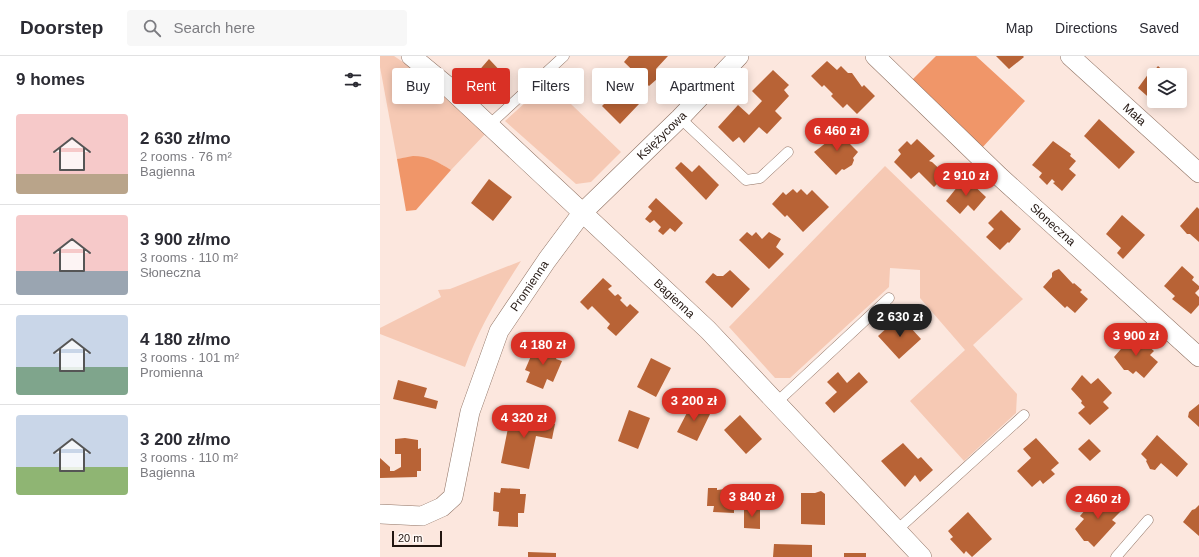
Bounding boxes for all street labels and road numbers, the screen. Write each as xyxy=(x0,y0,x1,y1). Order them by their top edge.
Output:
street label: Mała xyxy=(1120,101,1149,129)
street label: Księżycowa xyxy=(634,108,690,163)
street label: Słoneczna xyxy=(1027,201,1078,249)
street label: Promienna xyxy=(507,258,552,314)
street label: Bagienna xyxy=(651,276,698,321)

